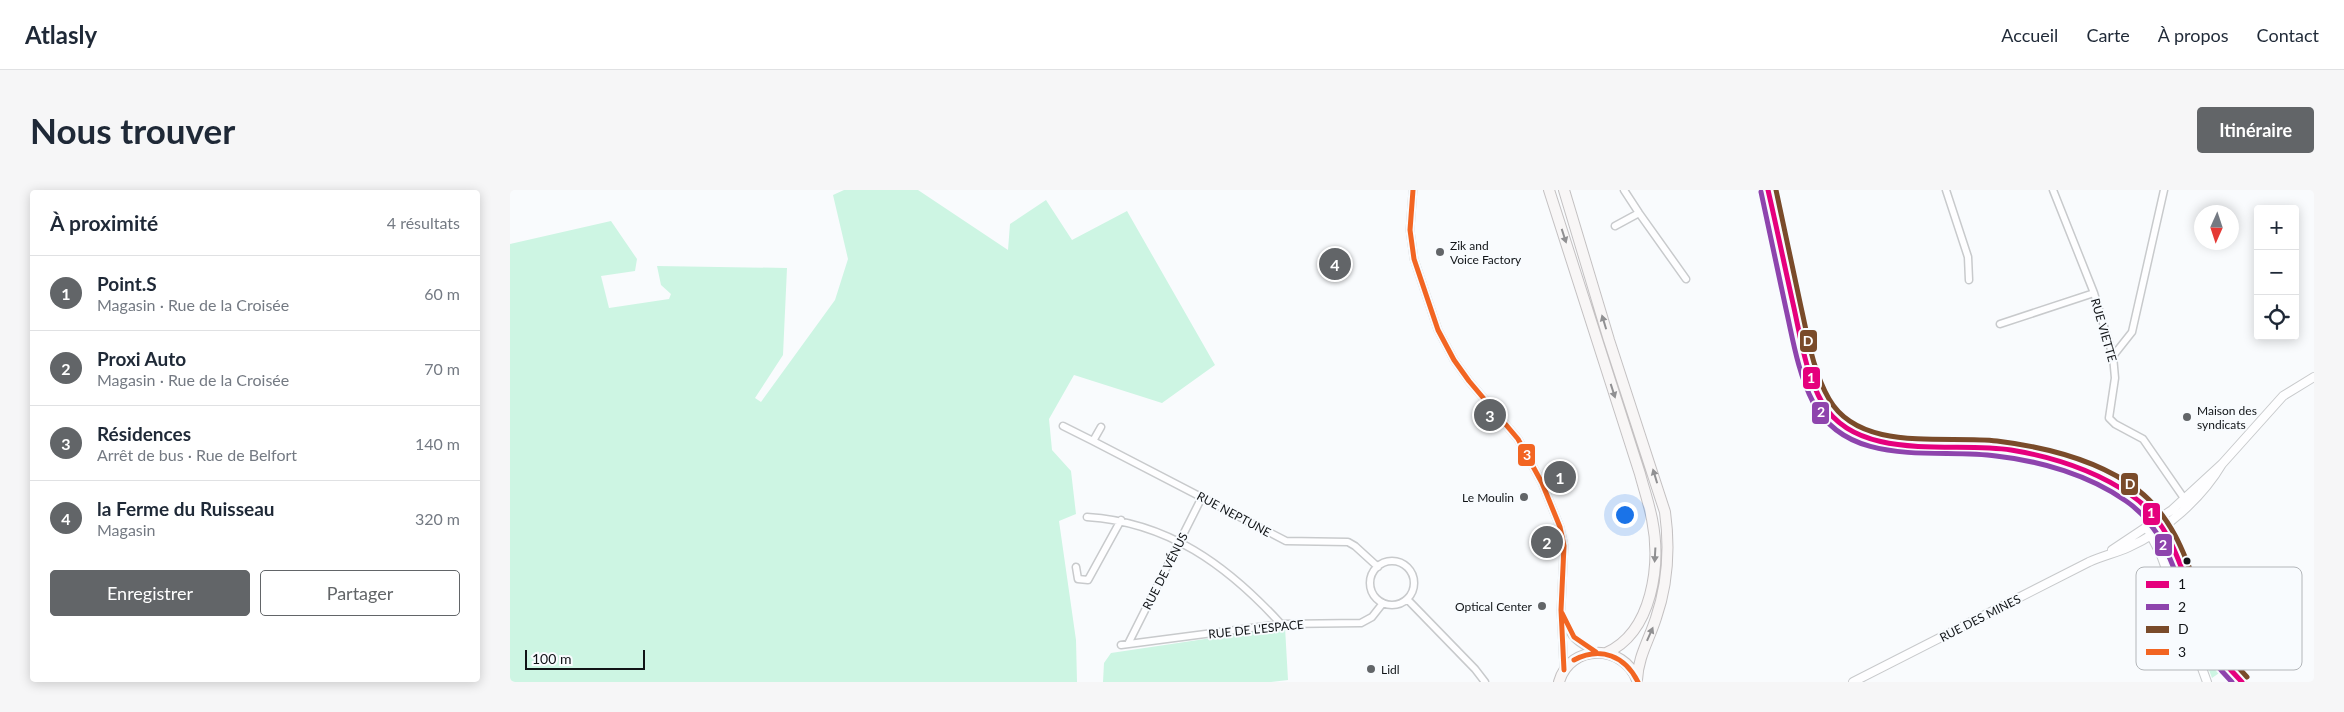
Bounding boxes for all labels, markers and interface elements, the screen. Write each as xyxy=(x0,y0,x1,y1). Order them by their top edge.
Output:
text: Atlasly xyxy=(25,20,97,49)
text: Accueil xyxy=(2001,24,2058,46)
text: Carte xyxy=(2086,24,2130,46)
text: À propos xyxy=(2158,24,2229,46)
text: Contact xyxy=(2257,24,2319,46)
button: Itinéraire xyxy=(2197,107,2314,153)
text: Nous trouver xyxy=(30,109,235,151)
north arrow xyxy=(2194,205,2239,250)
map controls xyxy=(2254,205,2299,340)
button: + xyxy=(2254,205,2299,250)
text: À proximité xyxy=(50,210,158,235)
text: 4 résultats xyxy=(387,213,460,232)
one-way arrow xyxy=(1561,229,1569,244)
place label: Zik and Voice Factory xyxy=(1450,238,1522,267)
pin: 4 xyxy=(1319,245,1351,283)
marker: Zik and Voice Factory xyxy=(1434,246,1446,258)
button: − xyxy=(2254,250,2299,295)
text: Point.S xyxy=(97,272,157,295)
text: 1 xyxy=(61,284,71,303)
text: 60 m xyxy=(424,284,460,303)
text: Magasin · Rue de la Croisée xyxy=(97,295,289,314)
button: locate xyxy=(2254,295,2299,340)
street label: RUE VIETTE xyxy=(2088,297,2120,364)
one-way arrow xyxy=(1599,314,1607,329)
line badge: D xyxy=(1799,329,1818,353)
text: D xyxy=(1803,332,1814,349)
text: Proxi Auto xyxy=(97,347,186,370)
text: 2 xyxy=(61,359,71,378)
text: 70 m xyxy=(424,359,460,378)
line badge: 1 xyxy=(1802,366,1821,390)
text: 1 xyxy=(1807,369,1815,386)
text: Magasin · Rue de la Croisée xyxy=(97,370,289,389)
one-way arrow xyxy=(1610,384,1618,399)
pin: 3 xyxy=(1474,396,1506,434)
line badge: 2 xyxy=(1811,401,1830,425)
text: 2 xyxy=(1817,403,1825,420)
place label: Maison des syndicats xyxy=(2197,403,2257,432)
marker: Maison des syndicats xyxy=(2181,411,2193,423)
text: Résidences xyxy=(97,422,191,445)
text: 3 xyxy=(61,434,71,453)
text: 140 m xyxy=(415,434,460,453)
line badge: 3 xyxy=(1517,443,1536,467)
text: Arrêt de bus · Rue de Belfort xyxy=(97,445,297,464)
text: 3 xyxy=(1523,446,1531,463)
pin: 1 xyxy=(1544,458,1576,496)
one-way arrow xyxy=(1650,468,1658,483)
line badge: D xyxy=(2120,472,2139,496)
text: D xyxy=(2125,475,2136,492)
street label: RUE NEPTUNE xyxy=(1194,488,1274,540)
place label: Le Moulin xyxy=(1462,490,1514,505)
marker: Le Moulin xyxy=(1518,491,1530,503)
text: la Ferme du Ruisseau xyxy=(97,497,275,520)
your location xyxy=(1612,502,1638,528)
line badge: 1 xyxy=(2142,502,2161,526)
text: 1 xyxy=(2147,504,2155,521)
text: 4 xyxy=(61,509,71,528)
text: 320 m xyxy=(415,509,460,528)
text: Magasin xyxy=(97,520,156,539)
pin: 2 xyxy=(1531,523,1563,561)
street label: RUE DE VÉNUS xyxy=(1139,530,1191,612)
line badge: 2 xyxy=(2154,533,2173,557)
text: 2 xyxy=(2159,536,2167,553)
one-way arrow xyxy=(1650,547,1658,563)
unlabelled marker xyxy=(2182,556,2192,566)
legend xyxy=(2136,567,2302,670)
button: Enregistrer xyxy=(50,570,250,616)
button: Partager xyxy=(260,570,460,616)
text: 1 xyxy=(2178,575,2186,592)
street label: RUE DES MINES xyxy=(1937,591,2023,645)
text: 2 xyxy=(2178,598,2186,615)
place label: Optical Center xyxy=(1455,599,1533,614)
marker: Optical Center xyxy=(1536,600,1548,612)
street label: RUE DE L'ESPACE xyxy=(1208,617,1304,641)
text: D xyxy=(2178,620,2189,637)
one-way arrow xyxy=(1646,627,1654,641)
text: 3 xyxy=(2178,643,2186,660)
scale bar xyxy=(525,647,645,670)
text: 100 m xyxy=(532,650,571,667)
place label: Lidl xyxy=(1381,662,1400,677)
marker: Lidl xyxy=(1365,663,1377,675)

